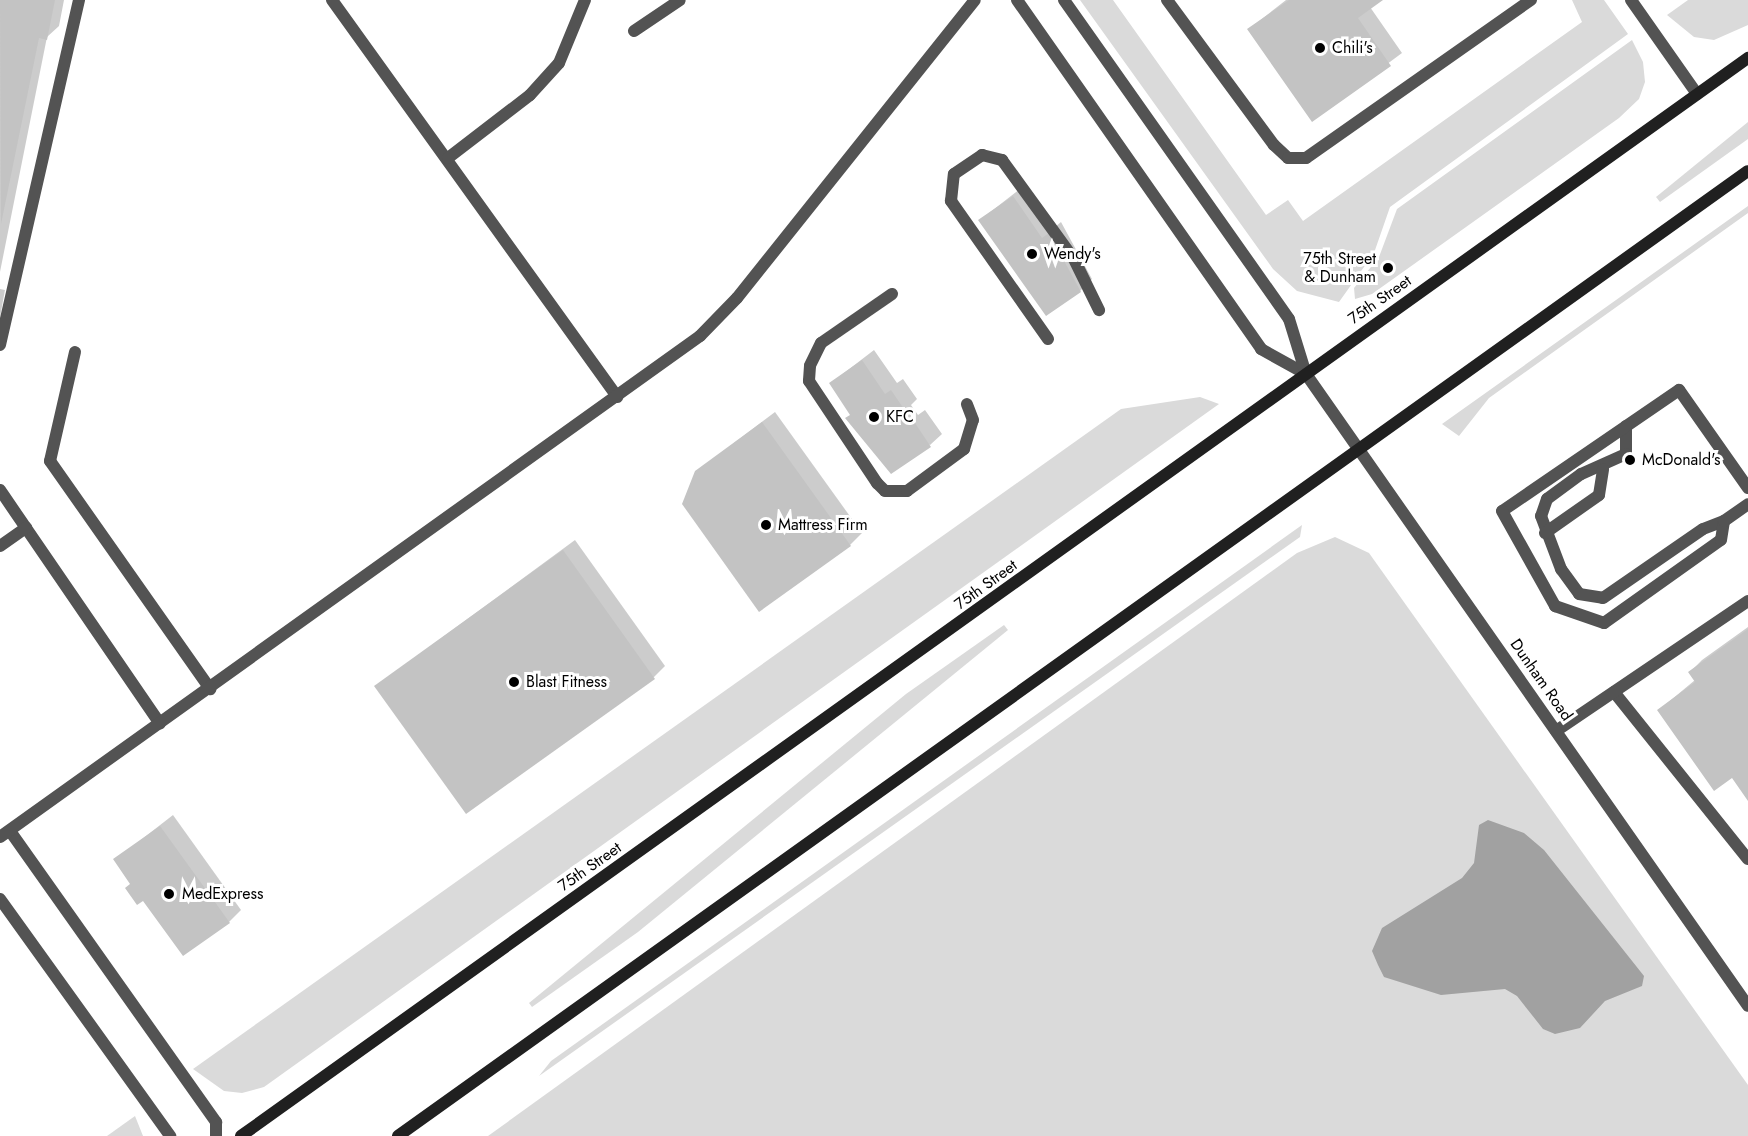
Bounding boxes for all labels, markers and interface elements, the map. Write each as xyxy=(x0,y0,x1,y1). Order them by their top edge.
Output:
place label: Chili's xyxy=(1332,38,1373,58)
marker: Chili's xyxy=(1313,41,1327,55)
place label: Wendy's xyxy=(1044,244,1101,264)
marker: Wendy's xyxy=(1025,247,1039,261)
place label: 75th Street & Dunham xyxy=(1303,249,1376,287)
marker: 75th Street & Dunham xyxy=(1381,261,1395,275)
street label: 75th Street xyxy=(1345,271,1415,329)
place label: KFC xyxy=(886,407,914,427)
marker: KFC xyxy=(867,410,881,424)
place label: McDonald's xyxy=(1642,450,1721,470)
marker: McDonald's xyxy=(1623,453,1637,467)
place label: Mattress Firm xyxy=(778,515,868,535)
marker: Mattress Firm xyxy=(759,518,773,532)
street label: 75th Street xyxy=(951,556,1021,614)
street label: Dunham Road xyxy=(1506,635,1576,725)
place label: Blast Fitness xyxy=(526,672,607,692)
marker: Blast Fitness xyxy=(507,675,521,689)
street label: 75th Street xyxy=(555,838,625,896)
place label: MedExpress xyxy=(182,884,263,904)
marker: MedExpress xyxy=(160,885,178,903)

